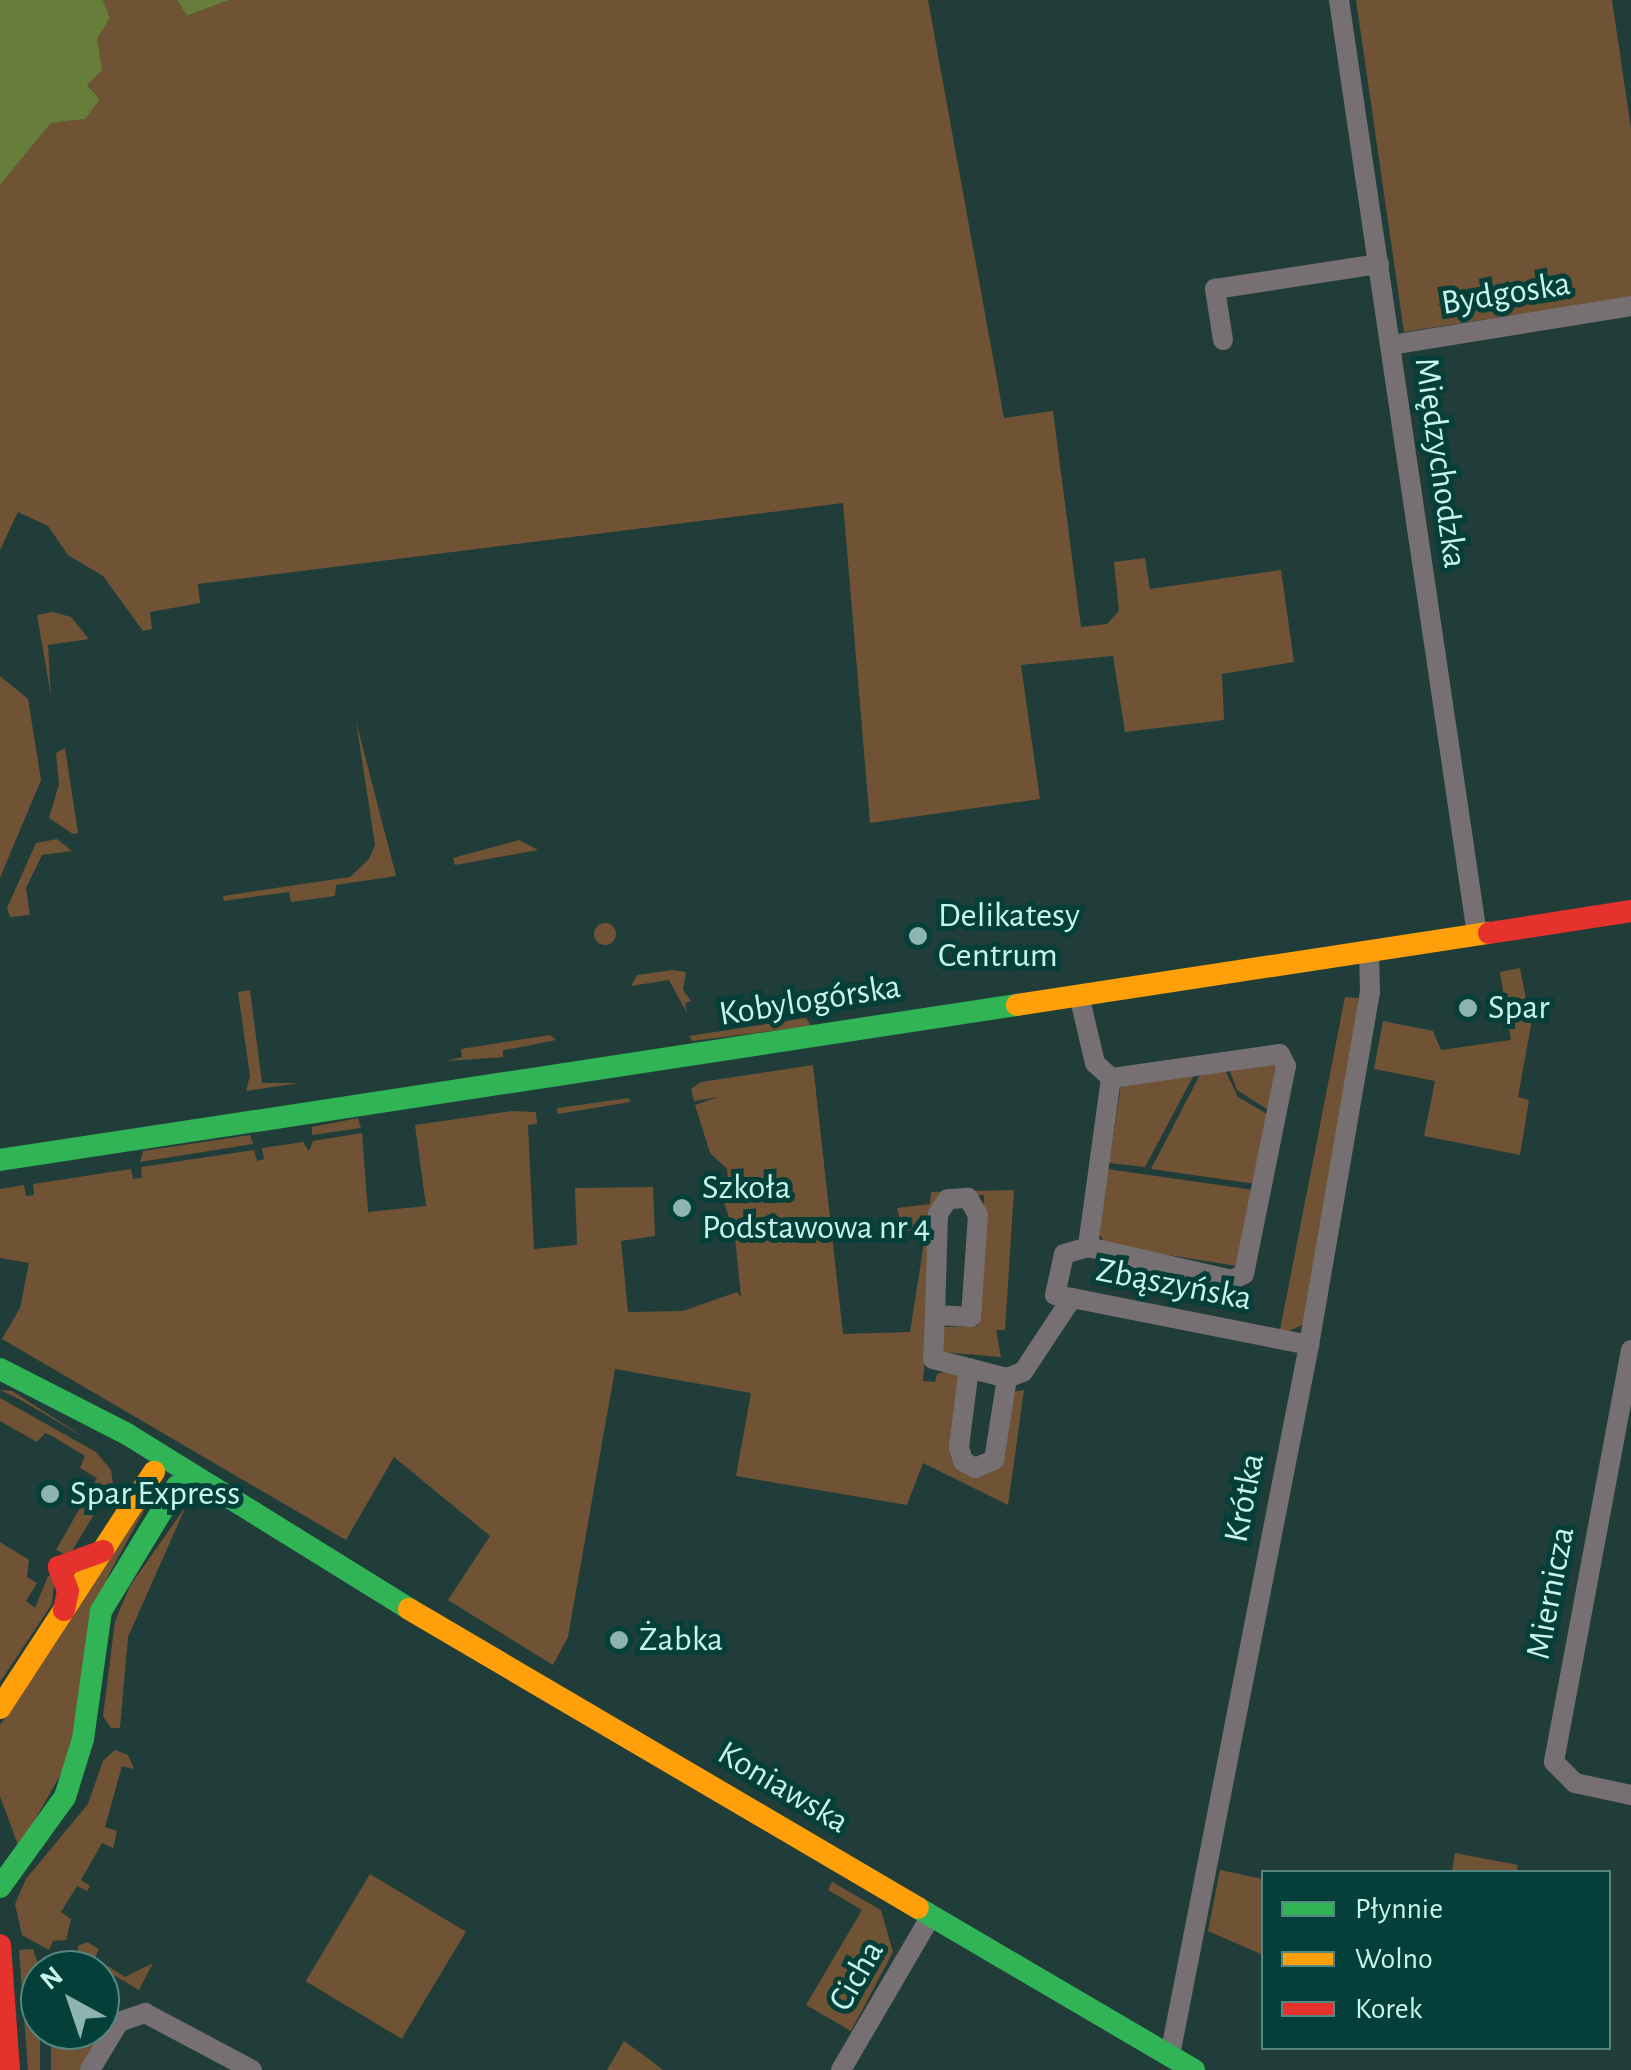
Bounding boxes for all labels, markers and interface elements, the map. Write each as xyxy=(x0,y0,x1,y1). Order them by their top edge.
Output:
street label: Bydgoska xyxy=(1439,263,1573,325)
street label: Międzychodzka xyxy=(1404,355,1476,571)
place label: Delikatesy Centrum xyxy=(938,895,1080,977)
marker: Delikatesy Centrum xyxy=(907,925,929,947)
street label: Kobylogórska xyxy=(716,966,904,1036)
place label: Spar xyxy=(1488,987,1549,1029)
marker: Spar xyxy=(1457,997,1479,1019)
place label: Szkoła Podstawowa nr 4 xyxy=(702,1167,930,1249)
marker: Szkoła Podstawowa nr 4 xyxy=(671,1197,693,1219)
street label: Zbąszyńska xyxy=(1093,1249,1255,1321)
street label: Krótka xyxy=(1216,1450,1274,1546)
place label: Spar Express xyxy=(70,1473,240,1515)
marker: Spar Express xyxy=(39,1483,61,1505)
street label: Miernicza xyxy=(1518,1523,1584,1663)
place label: Żabka xyxy=(639,1619,723,1661)
marker: Żabka xyxy=(608,1629,630,1651)
street label: Koniawska xyxy=(710,1733,856,1843)
legend xyxy=(1261,1870,1611,2050)
text: Płynnie xyxy=(1355,1894,1443,1924)
street label: Cicha xyxy=(820,1933,894,2019)
text: Wolno xyxy=(1355,1944,1433,1974)
north arrow xyxy=(20,1950,120,2050)
text: N xyxy=(36,1962,68,1996)
text: Korek xyxy=(1355,1994,1422,2024)

